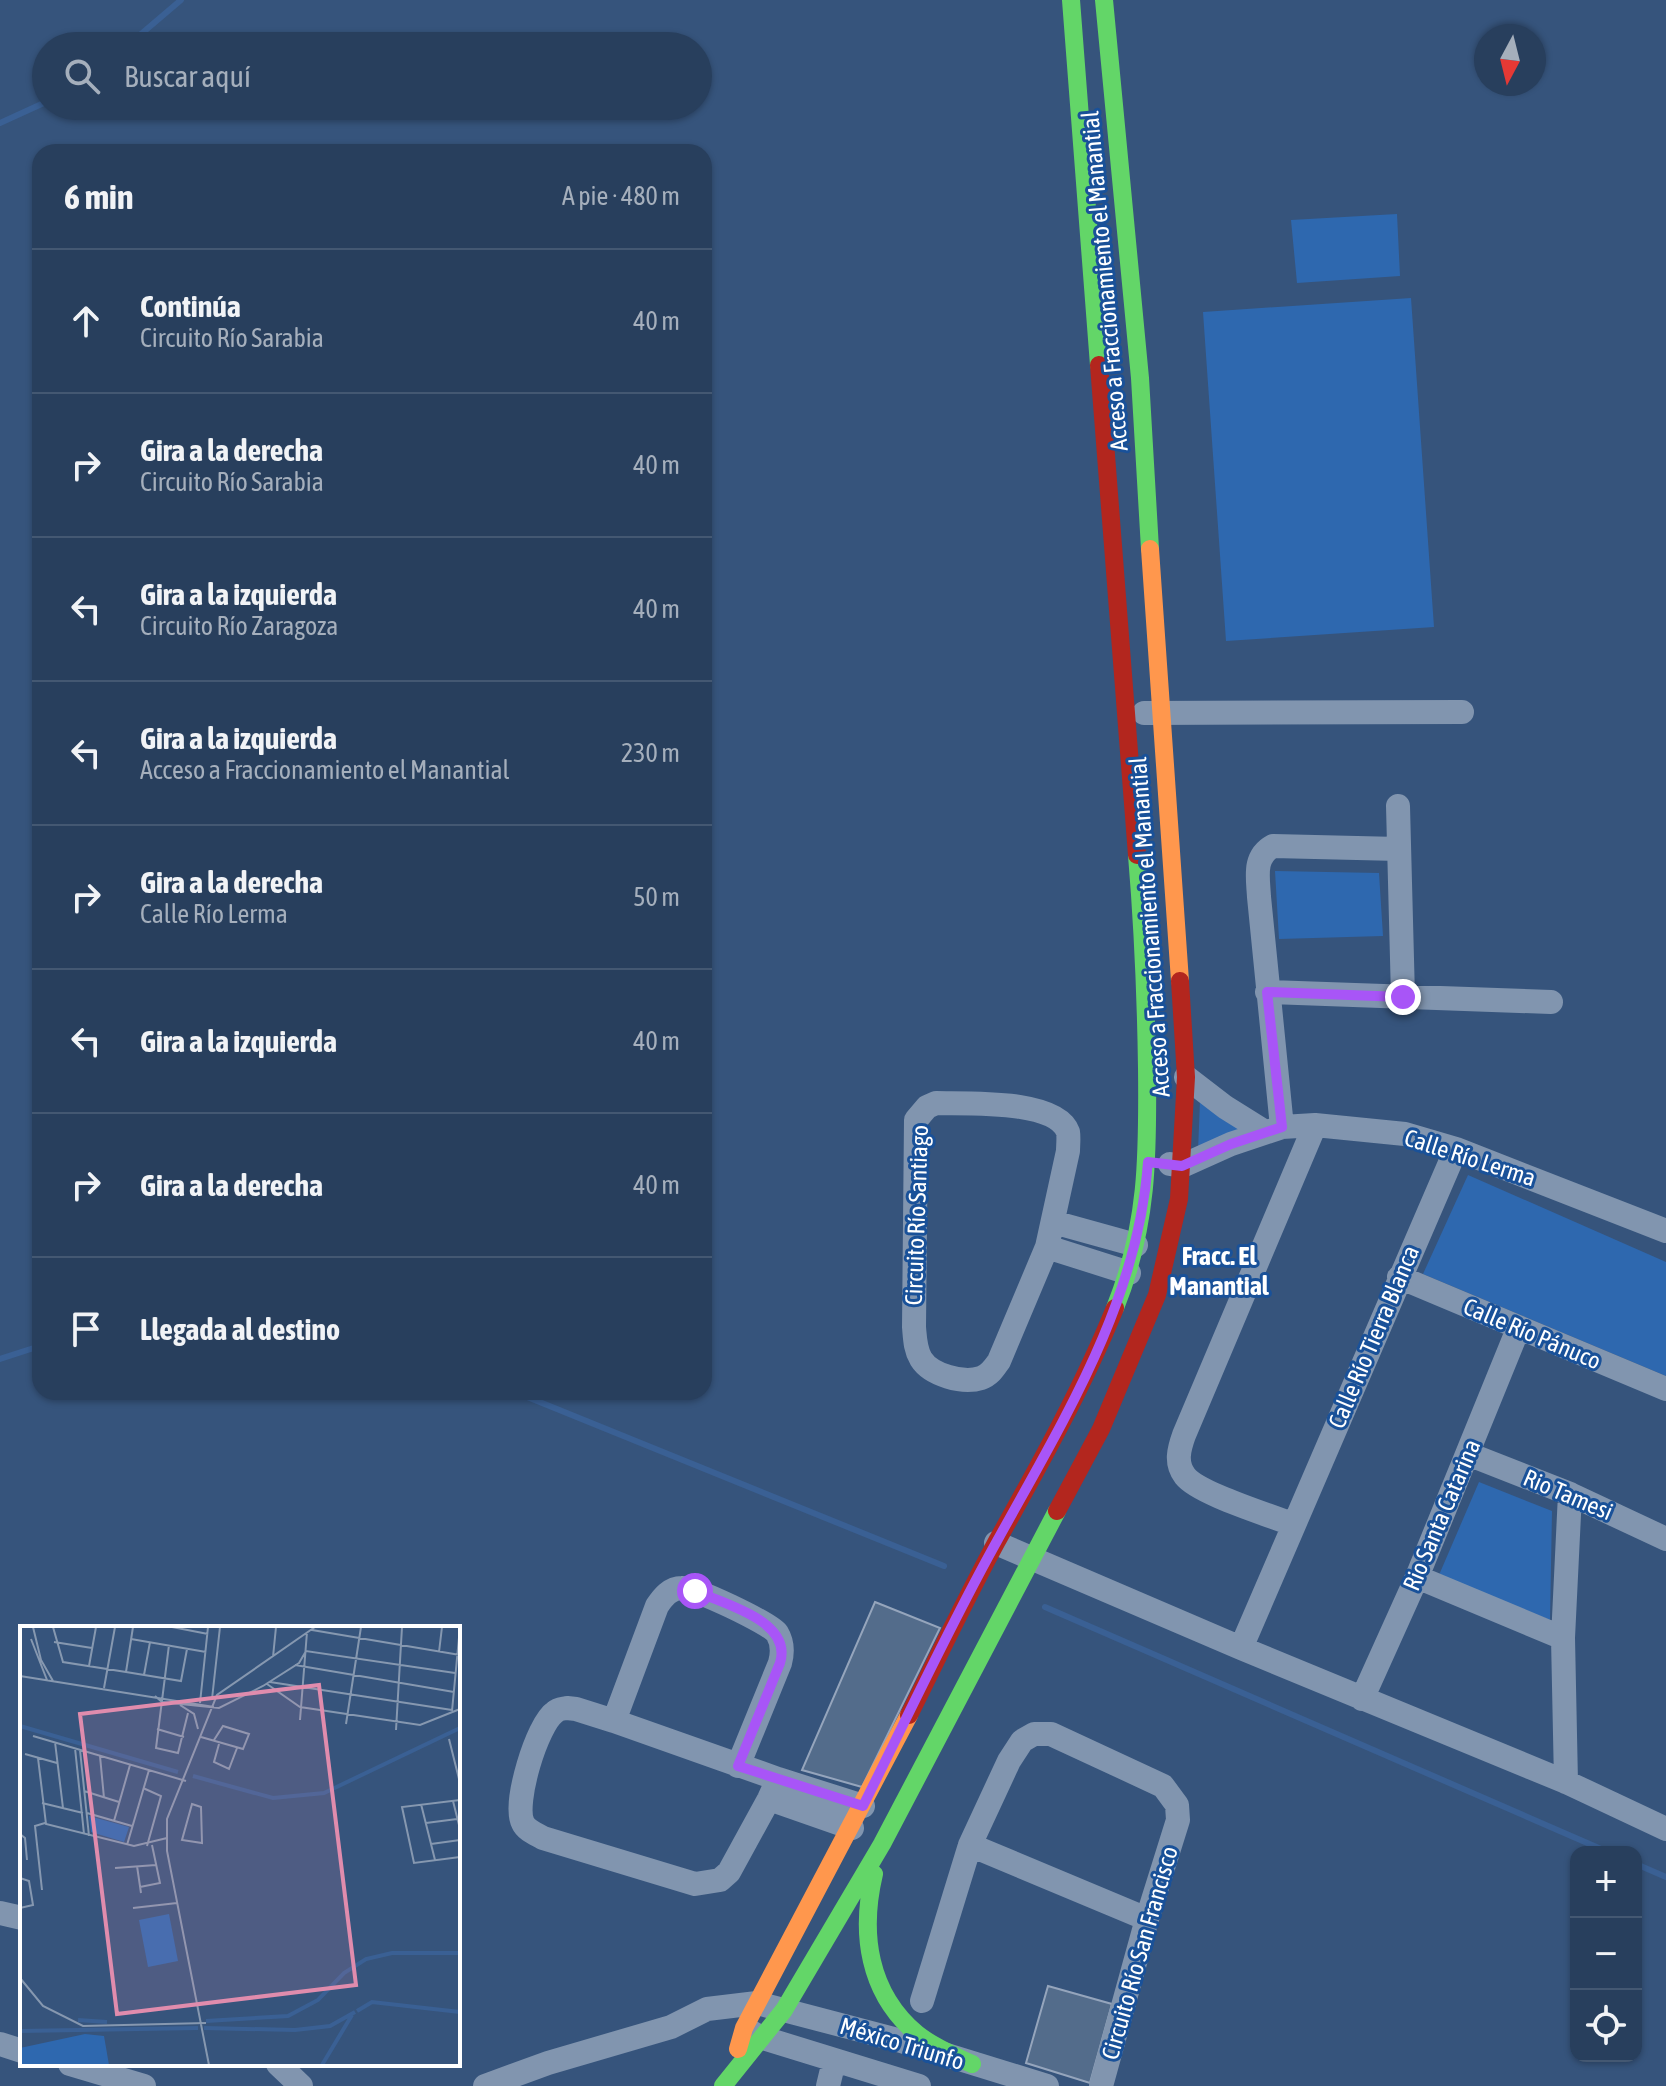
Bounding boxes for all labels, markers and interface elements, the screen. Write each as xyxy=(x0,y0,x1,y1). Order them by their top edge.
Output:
north arrow xyxy=(1474,24,1546,96)
search box xyxy=(32,32,712,120)
icon: search xyxy=(60,54,104,98)
text: Buscar aquí xyxy=(124,59,251,93)
street label: Acceso a Fraccionamiento el Manantial xyxy=(1076,109,1133,452)
text: 6 min xyxy=(64,177,133,216)
text: A pie · 480 m xyxy=(562,181,680,211)
text: Continúa xyxy=(140,289,241,323)
icon: ahead xyxy=(64,299,108,343)
text: 40 m xyxy=(633,306,680,336)
text: Circuito Río Sarabia xyxy=(140,323,324,353)
text: Gira a la derecha xyxy=(140,433,323,467)
icon: right xyxy=(64,443,108,487)
text: 40 m xyxy=(633,450,680,480)
text: Circuito Río Sarabia xyxy=(140,467,324,497)
text: Gira a la izquierda xyxy=(140,577,337,611)
icon: left xyxy=(64,587,108,631)
text: 40 m xyxy=(633,594,680,624)
text: Circuito Río Zaragoza xyxy=(140,611,338,641)
text: Gira a la izquierda xyxy=(140,721,337,755)
icon: left xyxy=(64,731,108,775)
text: 230 m xyxy=(621,738,680,768)
text: Acceso a Fraccionamiento el Manantial xyxy=(140,755,509,785)
street label: Acceso a Fraccionamiento el Manantial xyxy=(1124,755,1175,1098)
text: Gira a la derecha xyxy=(140,865,323,899)
icon: right xyxy=(64,875,108,919)
text: 50 m xyxy=(633,882,680,912)
text: Calle Río Lerma xyxy=(140,899,288,929)
route end xyxy=(1385,979,1421,1015)
icon: left xyxy=(64,1019,108,1063)
text: Gira a la izquierda xyxy=(140,1024,337,1058)
text: 40 m xyxy=(633,1026,680,1056)
street label: Circuito Río Santiago xyxy=(900,1124,933,1306)
street label: Calle Río Lerma xyxy=(1401,1124,1539,1191)
icon: right xyxy=(64,1163,108,1207)
text: Gira a la derecha xyxy=(140,1168,323,1202)
text: 40 m xyxy=(633,1170,680,1200)
district label: Fracc. El Manantial xyxy=(1169,1241,1270,1301)
street label: Calle Río Tierra Blanca xyxy=(1323,1241,1424,1432)
street label: Calle Río Pánuco xyxy=(1459,1292,1605,1375)
icon: arrive xyxy=(64,1307,108,1351)
text: Llegada al destino xyxy=(140,1312,340,1346)
street label: Rio Santa Catarina xyxy=(1398,1435,1486,1595)
street label: Rio Tamesi xyxy=(1520,1464,1617,1525)
route start xyxy=(677,1573,713,1609)
inset map xyxy=(20,1626,460,2066)
street label: Circuito Río San Francisco xyxy=(1096,1843,1183,2063)
map controls xyxy=(1570,1846,1642,2062)
button: + xyxy=(1570,1846,1642,1918)
button: − xyxy=(1570,1918,1642,1990)
button: locate xyxy=(1570,1990,1642,2062)
street label: México Triunfo xyxy=(837,2012,967,2075)

